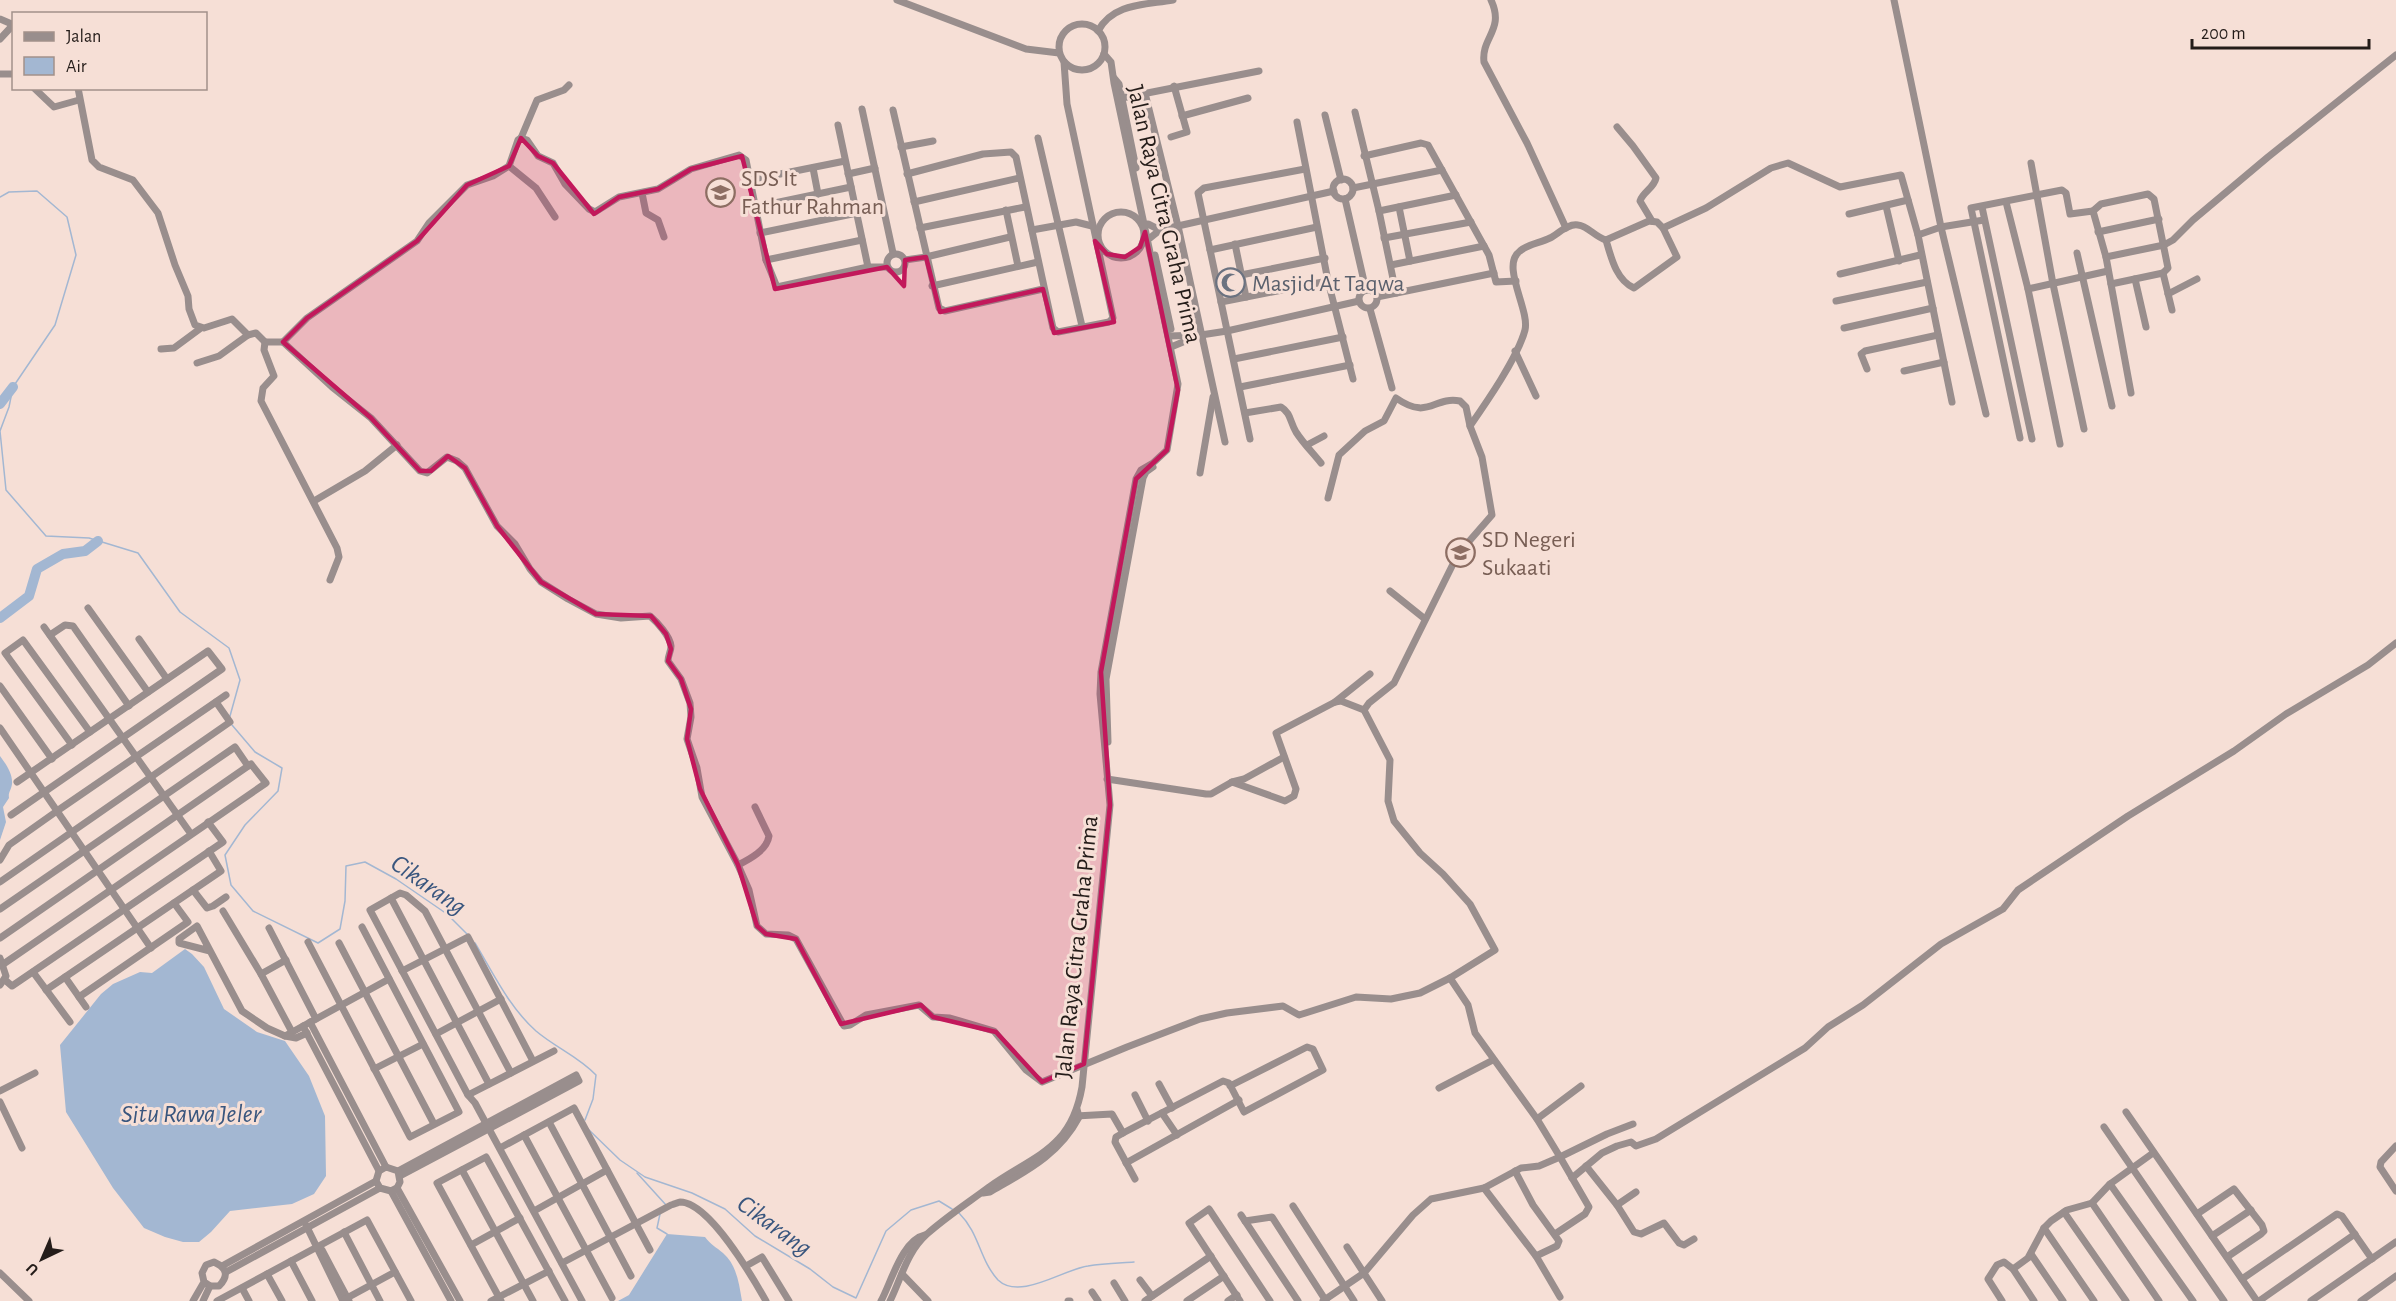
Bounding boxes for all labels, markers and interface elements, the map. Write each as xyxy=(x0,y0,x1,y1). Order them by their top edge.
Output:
legend xyxy=(12,12,207,90)
scale bar xyxy=(2192,12,2369,50)
text: 200 m xyxy=(2201,25,2246,43)
text: Jalan xyxy=(66,28,101,46)
text: Air xyxy=(66,58,87,76)
street label: Jalan Raya Citra Graha Prima xyxy=(1123,83,1205,346)
place label: SDS It Fathur Rahman xyxy=(741,167,884,219)
school or university icon: SDS It Fathur Rahman xyxy=(704,176,736,208)
mosque icon: Masjid At Taqwa xyxy=(1215,267,1247,299)
place label: Masjid At Taqwa xyxy=(1252,272,1405,296)
place label: SD Negeri Sukaati xyxy=(1482,528,1576,580)
school or university icon: SD Negeri Sukaati xyxy=(1445,537,1477,569)
street label: Jalan Raya Citra Graha Prima xyxy=(1051,814,1103,1080)
water label: Cikarang xyxy=(386,850,471,920)
water label: Situ Rawa Jeler xyxy=(121,1101,263,1127)
water label: Cikarang xyxy=(732,1190,817,1261)
north arrow xyxy=(12,1229,72,1289)
text: U xyxy=(23,1260,42,1278)

